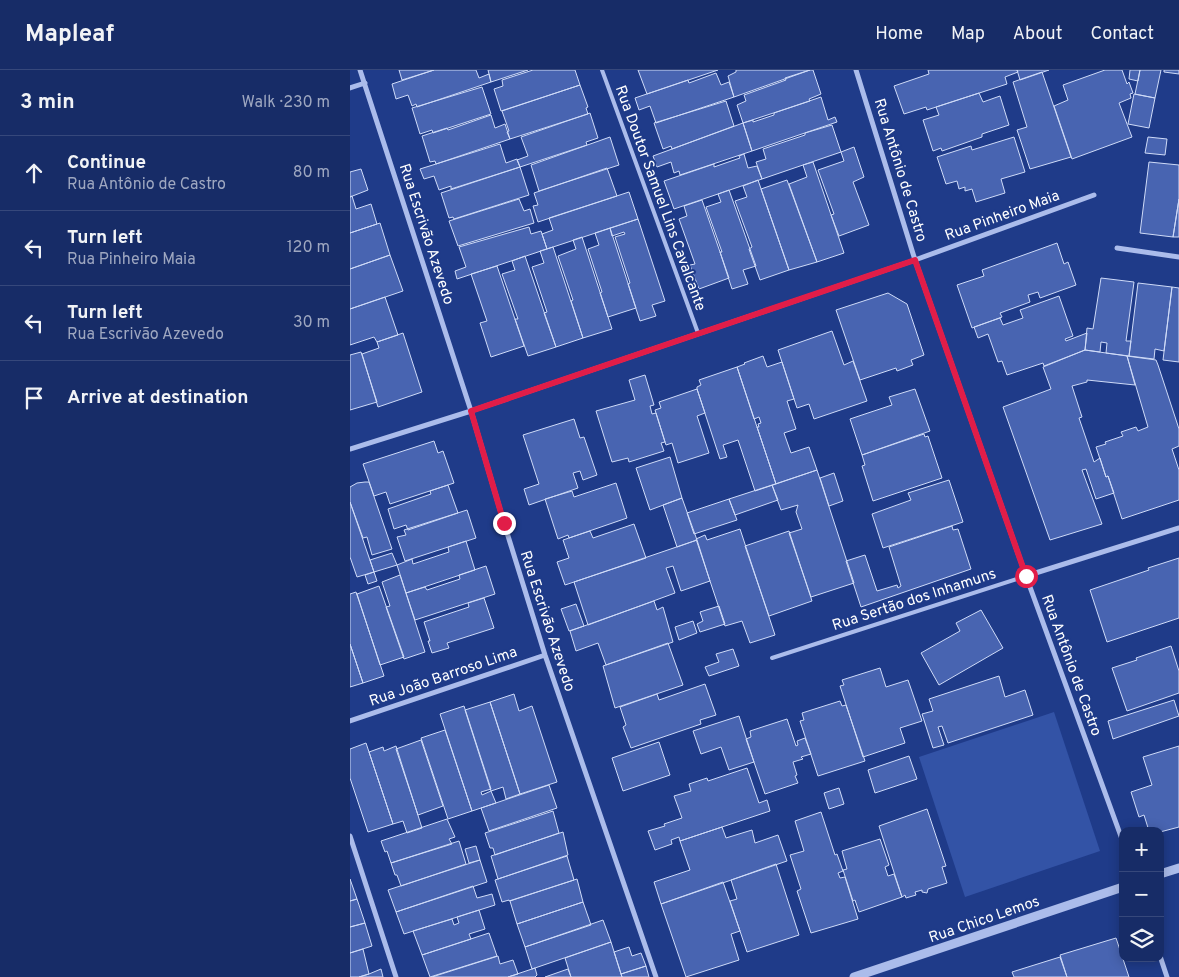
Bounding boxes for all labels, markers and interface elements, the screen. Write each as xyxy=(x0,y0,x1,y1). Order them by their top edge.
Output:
text: Mapleaf xyxy=(25,20,114,50)
text: Home xyxy=(875,23,923,46)
text: Map xyxy=(951,23,985,46)
text: About xyxy=(1013,23,1062,46)
text: Contact xyxy=(1090,23,1154,46)
street label: Rua Doutor Samuel Lins Cavalcante xyxy=(610,83,709,314)
text: 3 min xyxy=(20,89,75,116)
text: Walk · 230 m xyxy=(241,93,330,113)
street label: Rua Antônio de Castro xyxy=(869,96,930,245)
text: Continue xyxy=(67,151,146,175)
icon: ahead xyxy=(20,159,48,187)
street label: Rua Escrivão Azevedo xyxy=(394,162,457,307)
text: 80 m xyxy=(293,163,330,183)
text: Rua Antônio de Castro xyxy=(67,175,226,195)
street label: Rua Pinheiro Maia xyxy=(943,187,1062,246)
text: Turn left xyxy=(67,226,143,250)
icon: left xyxy=(20,234,48,262)
text: 120 m xyxy=(287,238,330,258)
text: Rua Pinheiro Maia xyxy=(67,250,196,270)
text: Turn left xyxy=(67,301,143,325)
icon: left xyxy=(20,309,48,337)
text: 30 m xyxy=(293,313,330,333)
text: Rua Escrivão Azevedo xyxy=(67,325,224,345)
icon: arrive xyxy=(20,384,48,412)
text: Arrive at destination xyxy=(67,386,248,410)
route end xyxy=(493,512,516,535)
street label: Rua Escrivão Azevedo xyxy=(515,549,578,694)
street label: Rua Sertão dos Inhamuns xyxy=(830,565,999,636)
route start xyxy=(1015,565,1038,588)
street label: Rua Antônio de Castro xyxy=(1036,592,1105,739)
street label: Rua João Barroso Lima xyxy=(367,643,520,712)
map controls xyxy=(1119,827,1164,962)
button: + xyxy=(1119,827,1164,872)
button: − xyxy=(1119,872,1164,917)
street label: Rua Chico Lemos xyxy=(927,893,1042,948)
button: layers xyxy=(1119,917,1164,962)

